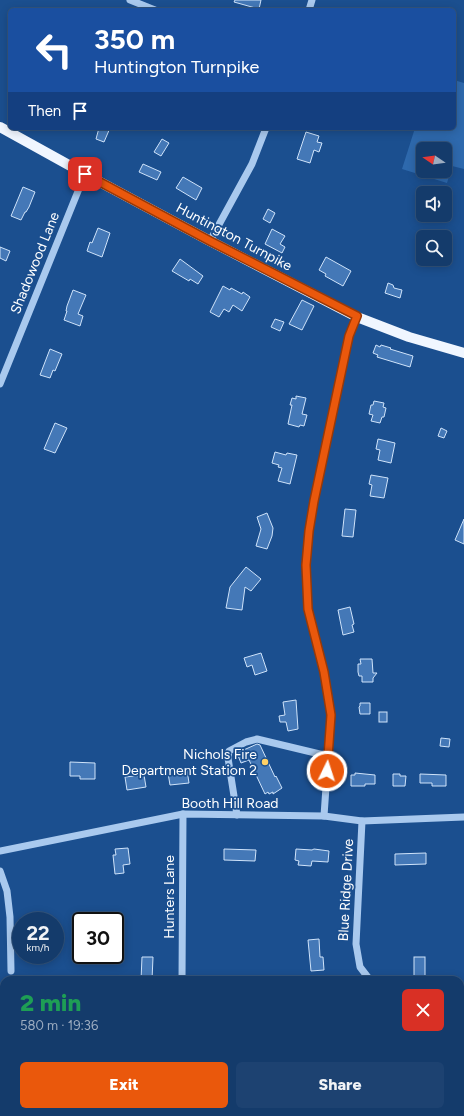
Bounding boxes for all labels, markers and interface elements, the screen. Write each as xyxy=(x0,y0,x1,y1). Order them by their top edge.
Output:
text: 350 m xyxy=(94,22,175,56)
icon: left xyxy=(28,24,80,76)
text: Huntington Turnpike xyxy=(94,56,259,78)
icon: arrive xyxy=(69,100,91,122)
text: Then xyxy=(28,102,61,120)
north arrow xyxy=(416,142,452,178)
map controls xyxy=(416,142,452,266)
pin xyxy=(68,157,102,191)
icon: arrive xyxy=(74,163,96,185)
button: sound xyxy=(416,186,452,222)
street label: Huntington Turnpike xyxy=(173,199,295,275)
street label: Shadowood Lane xyxy=(7,209,63,316)
button: search xyxy=(416,230,452,266)
place label: Nichols Fire Department Station 2 xyxy=(121,746,257,779)
position arrow xyxy=(306,750,348,792)
marker: Nichols Fire Department Station 2 xyxy=(260,757,270,767)
street label: Booth Hill Road xyxy=(182,795,278,812)
street label: Blue Ridge Drive xyxy=(335,838,357,942)
street label: Hunters Lane xyxy=(161,855,178,939)
speed limit sign: 30 xyxy=(72,912,124,964)
text: 22 xyxy=(26,921,50,945)
text: km/h xyxy=(27,941,49,954)
text: 2 min xyxy=(20,988,81,1017)
button: close xyxy=(402,989,444,1031)
text: 580 m · 19:36 xyxy=(20,1018,98,1033)
button: Exit xyxy=(20,1062,228,1108)
button: Share xyxy=(236,1062,444,1108)

